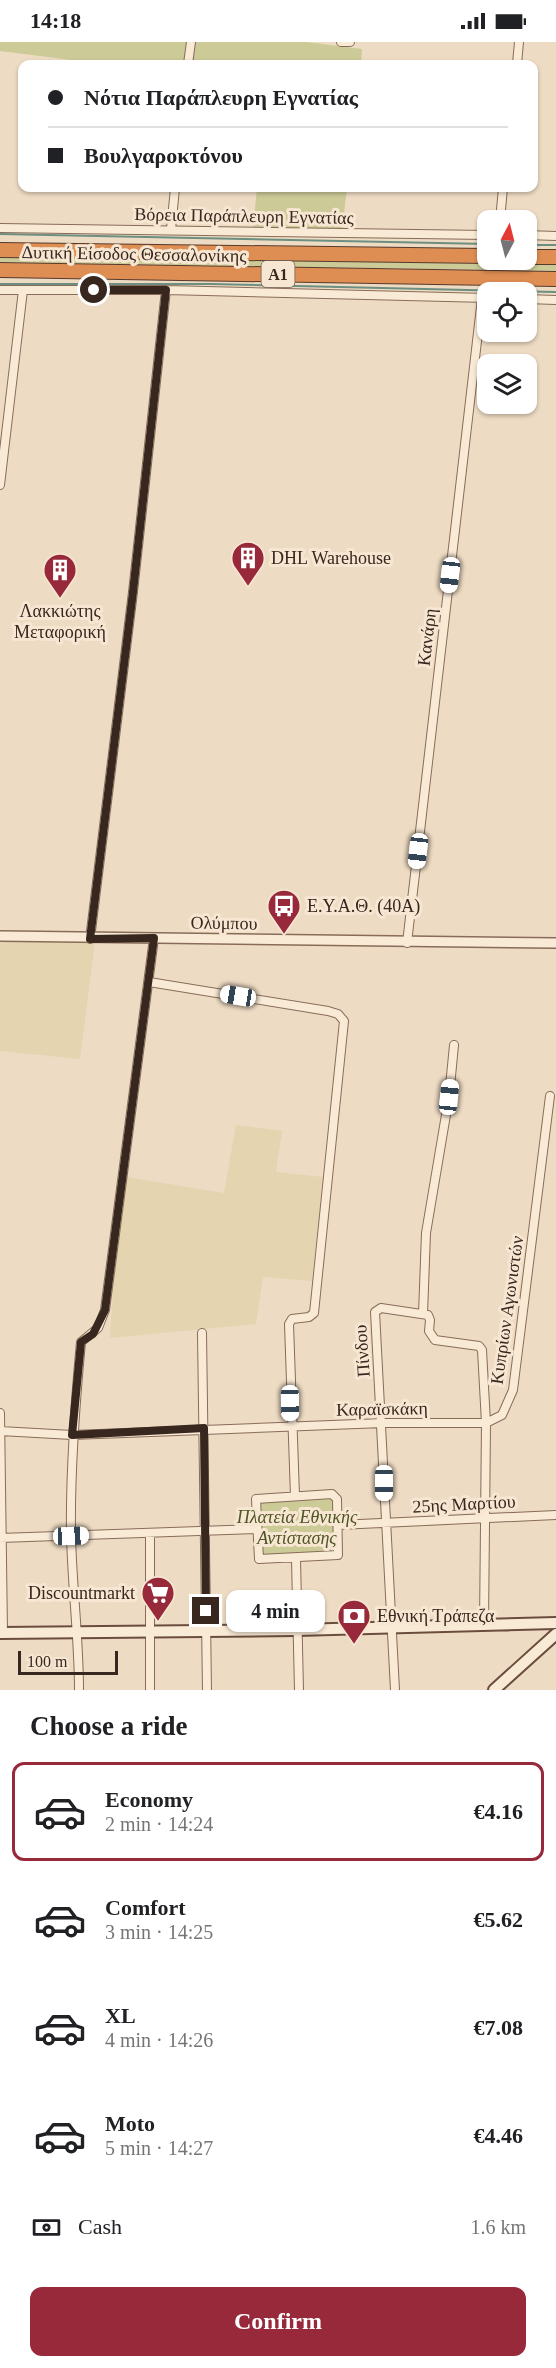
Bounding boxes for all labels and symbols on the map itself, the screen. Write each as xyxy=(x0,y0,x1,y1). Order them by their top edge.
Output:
street label: Βόρεια Παράπλευρη Εγνατίας xyxy=(134,204,354,228)
north arrow xyxy=(477,210,537,270)
street label: Δυτική Είσοδος Θεσσαλονίκης xyxy=(21,242,247,266)
road number: Α1 xyxy=(262,261,294,287)
route start xyxy=(80,276,107,303)
building icon: DHL Warehouse xyxy=(230,540,266,587)
place label: DHL Warehouse xyxy=(271,548,391,568)
building icon: Λακκιώτης Μεταφορική xyxy=(42,552,78,599)
car xyxy=(439,556,461,594)
place label: Λακκιώτης Μεταφορική xyxy=(14,601,106,642)
street label: Κανάρη xyxy=(414,607,440,667)
car xyxy=(407,832,429,870)
bus stop icon: Ε.Υ.Α.Θ. (40Α) xyxy=(266,888,302,935)
place label: Ε.Υ.Α.Θ. (40Α) xyxy=(307,896,420,917)
street label: Ολύμπου xyxy=(190,912,258,934)
car xyxy=(219,984,257,1008)
car xyxy=(438,1078,460,1116)
street label: Κυπρίων Αγωνιστών xyxy=(487,1234,527,1386)
street label: Πίνδου xyxy=(350,1324,374,1378)
car xyxy=(281,1385,299,1421)
street label: Καραϊσκάκη xyxy=(336,1398,428,1420)
car xyxy=(375,1465,393,1501)
street label: 25ης Μαρτίου xyxy=(412,1491,516,1517)
park label: Πλατεία Εθνικής Αντίστασης xyxy=(236,1507,358,1548)
car xyxy=(53,1526,89,1546)
supermarket icon: Discountmarkt xyxy=(140,1575,176,1622)
place label: Discountmarkt xyxy=(28,1583,135,1603)
callout: 4 min xyxy=(227,1590,326,1632)
route end xyxy=(192,1597,219,1624)
bank icon: Εθνική Τράπεζα xyxy=(336,1598,372,1645)
place label: Εθνική Τράπεζα xyxy=(377,1606,495,1626)
scale bar xyxy=(18,1648,118,1676)

